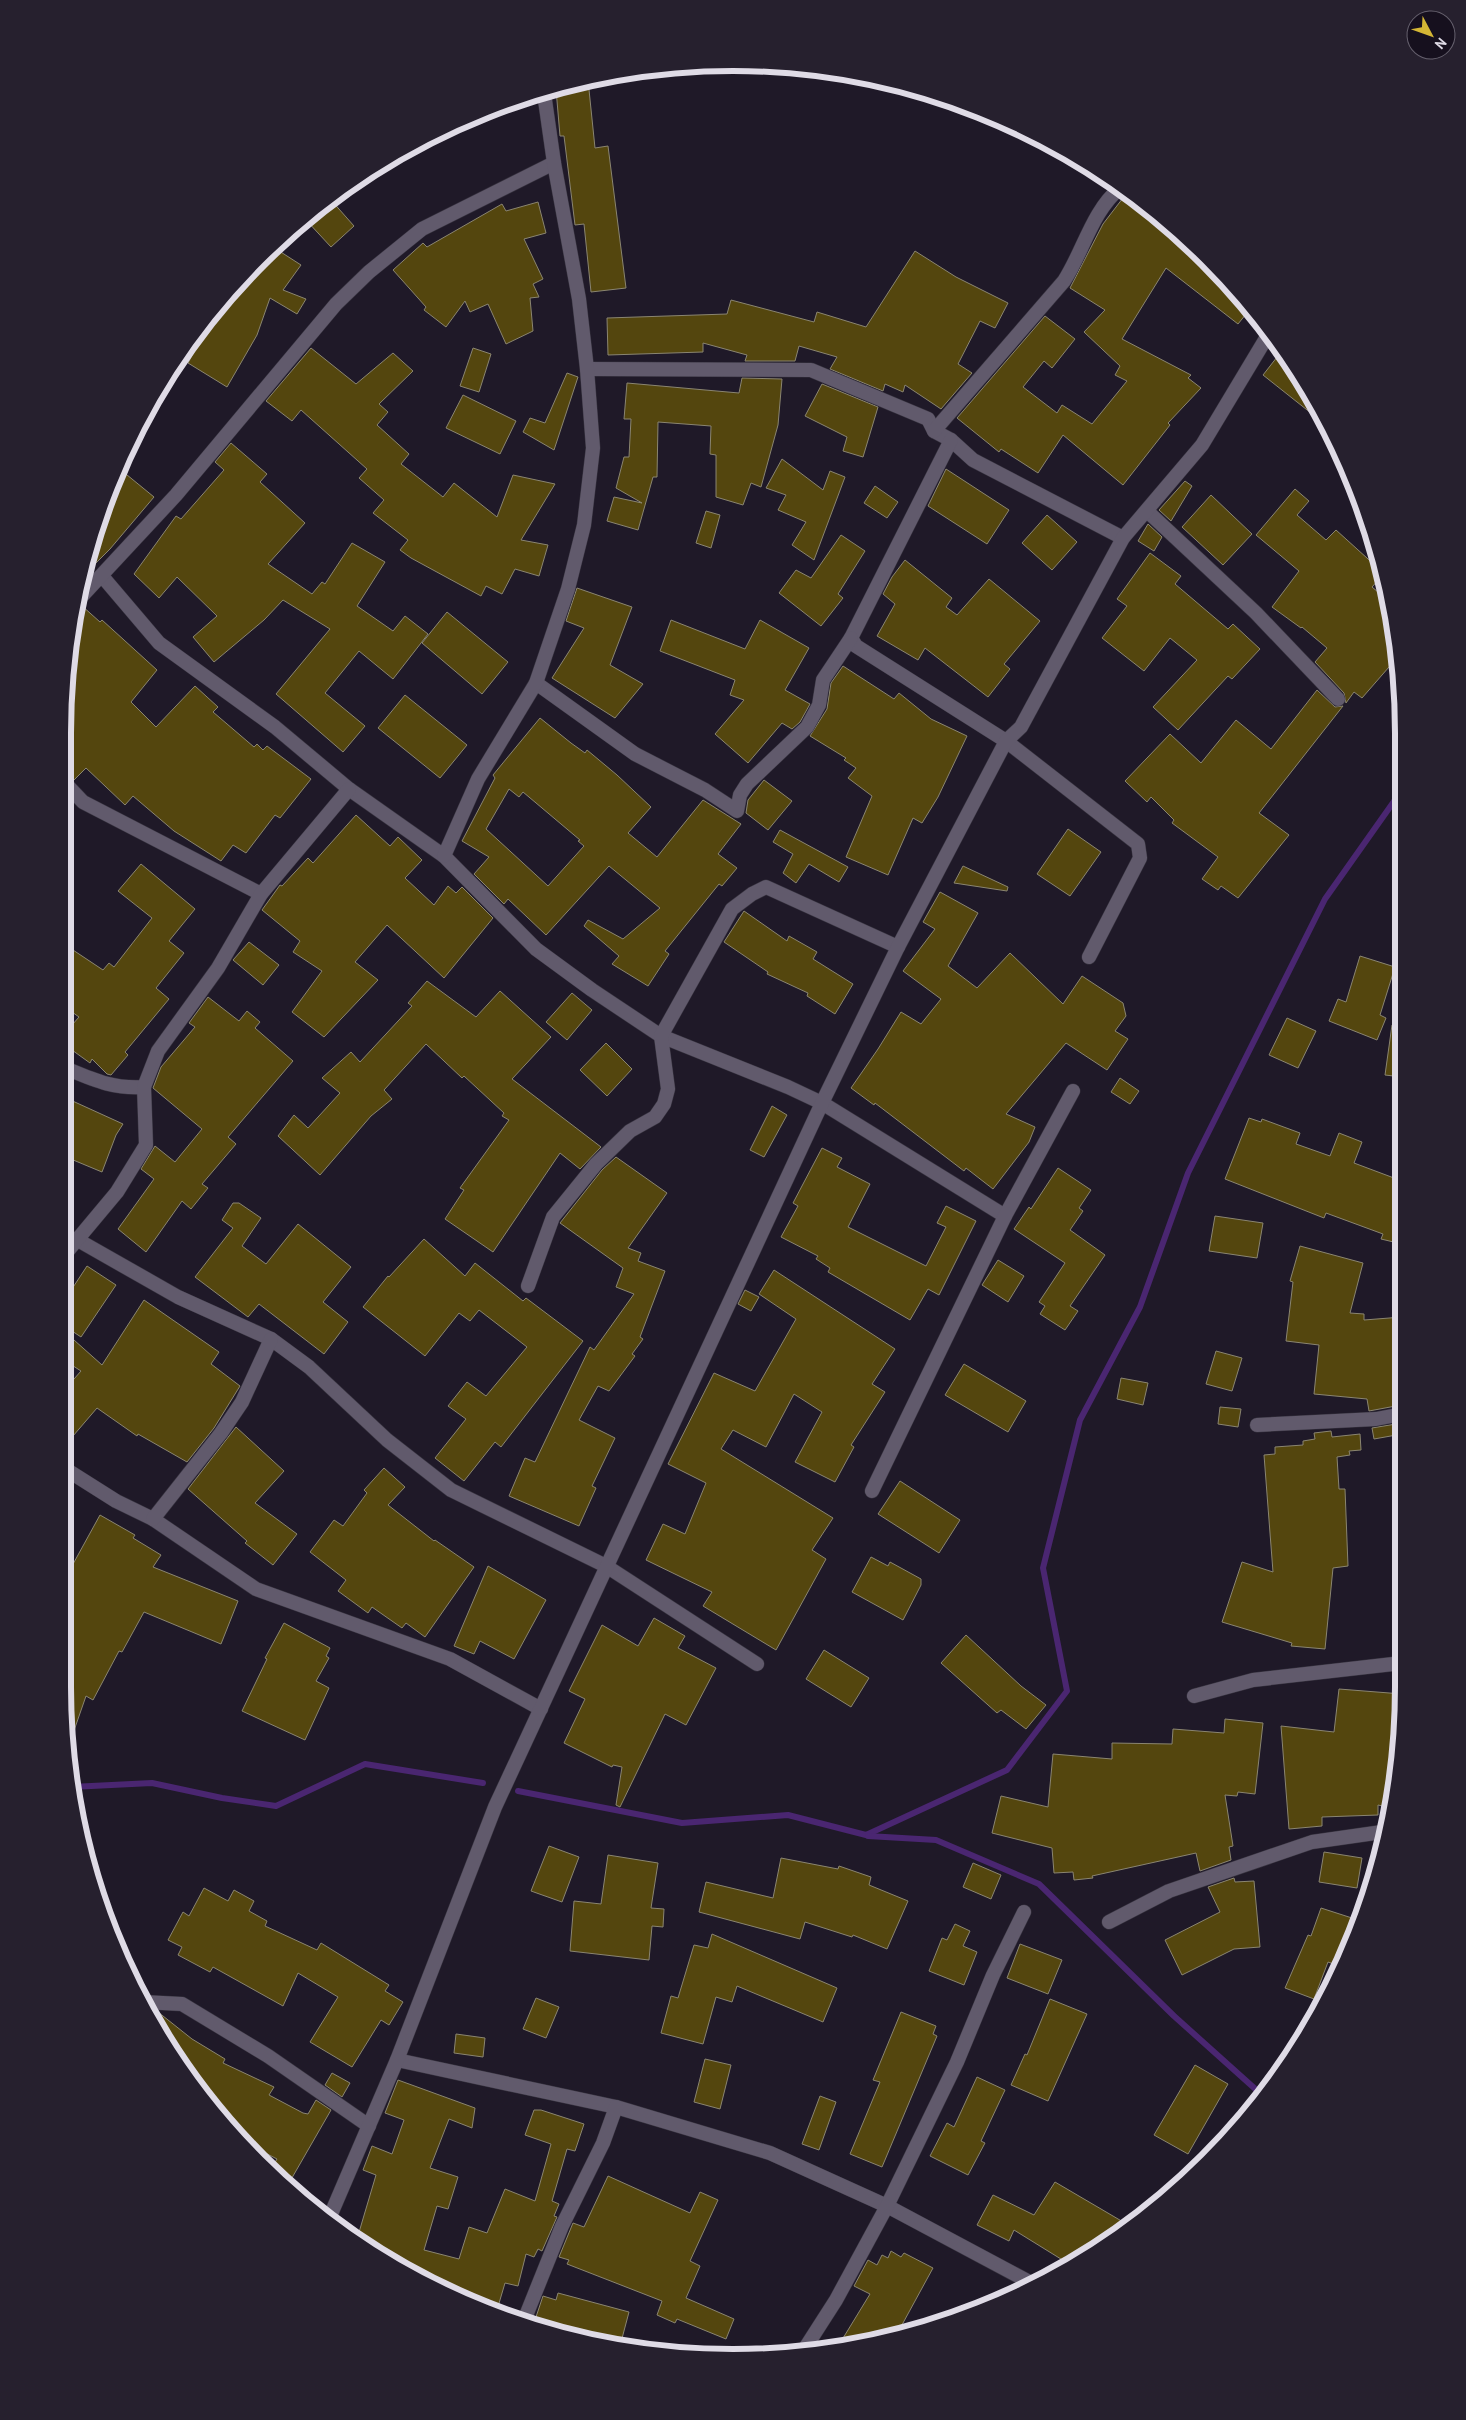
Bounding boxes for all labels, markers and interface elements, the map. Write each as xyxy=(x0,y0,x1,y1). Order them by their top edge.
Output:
north arrow xyxy=(1406,10,1456,60)
text: N xyxy=(1431,34,1451,53)

